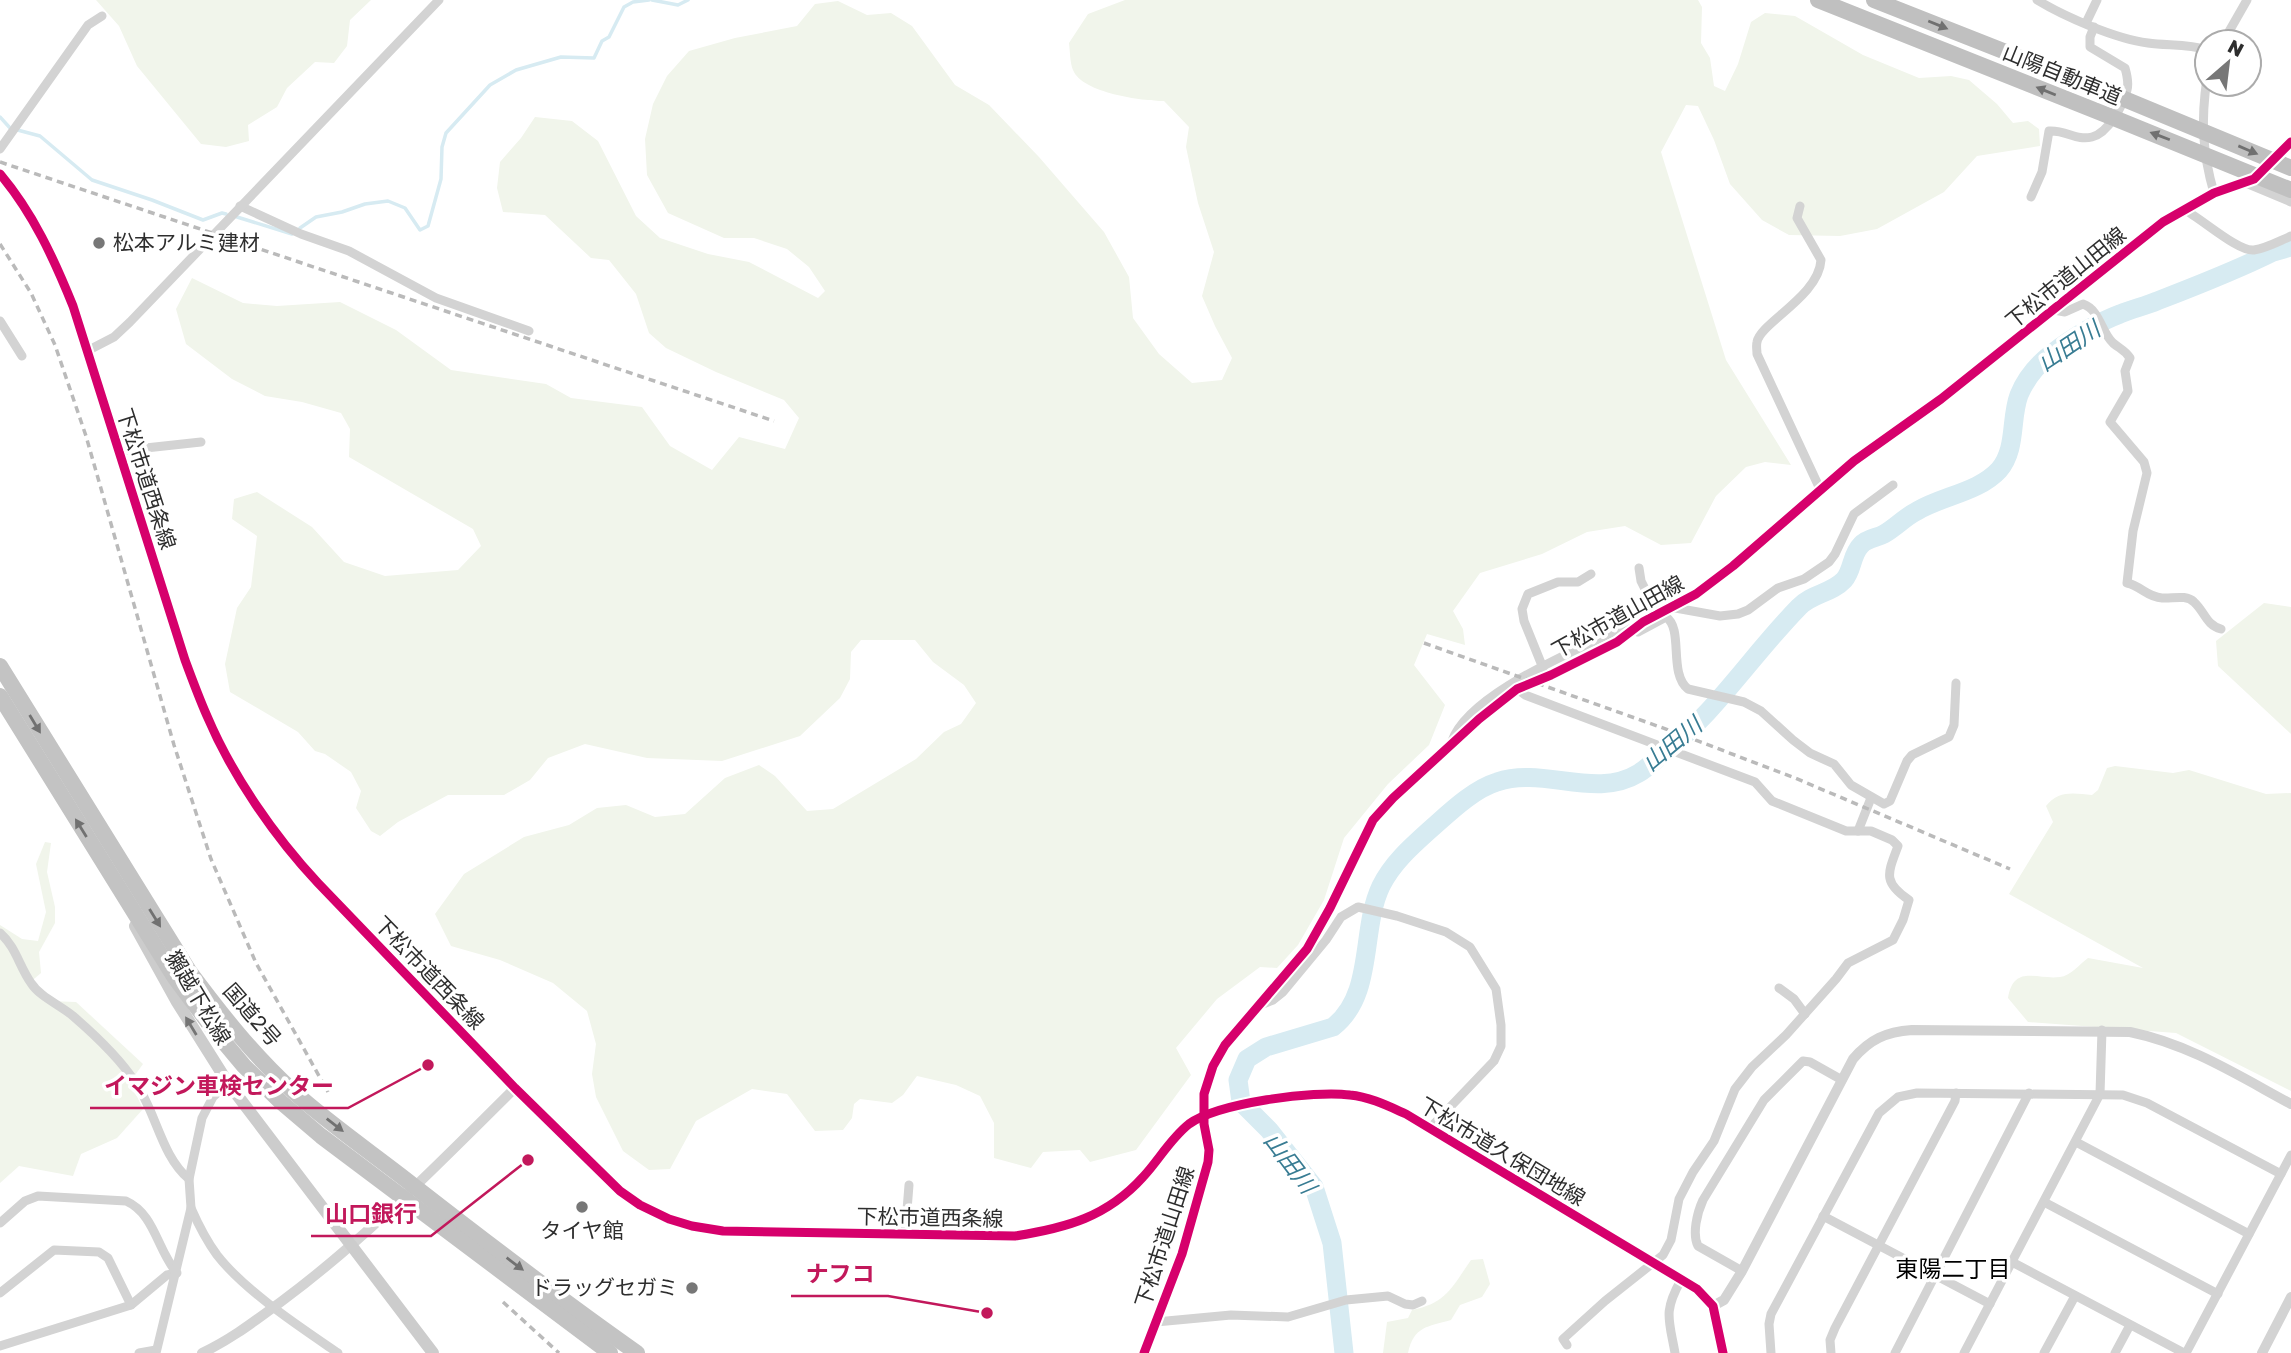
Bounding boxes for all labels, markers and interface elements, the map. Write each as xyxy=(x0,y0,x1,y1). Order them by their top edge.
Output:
one-way arrow xyxy=(1927,20,1948,31)
north arrow xyxy=(2193,28,2263,98)
text: N xyxy=(2224,34,2248,61)
street label: 山陽自動車道 xyxy=(1999,38,2126,110)
one-way arrow xyxy=(2035,85,2056,96)
one-way arrow xyxy=(2149,131,2170,142)
one-way arrow xyxy=(2238,144,2259,155)
street label: 下松市道山田線 xyxy=(2000,221,2131,334)
place label: 松本アルミ建材 xyxy=(113,229,260,255)
marker: 松本アルミ建材 xyxy=(91,235,107,251)
water label: 山田川 xyxy=(2032,313,2107,376)
street label: 下松市道西条線 xyxy=(112,405,182,553)
street label: 下松市道山田線 xyxy=(1547,569,1688,663)
water label: 山田川 xyxy=(1636,708,1709,776)
one-way arrow xyxy=(29,715,42,734)
one-way arrow xyxy=(75,818,88,837)
one-way arrow xyxy=(149,908,162,927)
street label: 下松市道西条線 xyxy=(369,910,490,1034)
street label: 獺越下松線 xyxy=(161,946,237,1049)
street label: 国道2号 xyxy=(218,977,287,1051)
one-way arrow xyxy=(185,1016,197,1035)
callout: イマジン車検センター xyxy=(90,1064,348,1108)
text: イマジン車検センター xyxy=(104,1071,334,1099)
street label: 下松市道久保団地線 xyxy=(1415,1091,1590,1211)
one-way arrow xyxy=(326,1118,344,1132)
water label: 山田川 xyxy=(1259,1126,1325,1201)
street label: 下松市道山田線 xyxy=(1129,1163,1199,1311)
callout: 山口銀行 xyxy=(311,1192,431,1236)
text: 山口銀行 xyxy=(325,1199,417,1227)
marker: タイヤ館 xyxy=(574,1199,590,1215)
street label: 下松市道西条線 xyxy=(856,1203,1004,1231)
place label: タイヤ館 xyxy=(540,1217,624,1243)
callout: ナフコ xyxy=(791,1252,888,1296)
district label: 東陽二丁目 xyxy=(1896,1254,2011,1282)
one-way arrow xyxy=(506,1256,524,1271)
text: ナフコ xyxy=(806,1259,875,1287)
place label: ドラッグセガミ xyxy=(531,1274,678,1300)
marker: ドラッグセガミ xyxy=(684,1280,700,1296)

